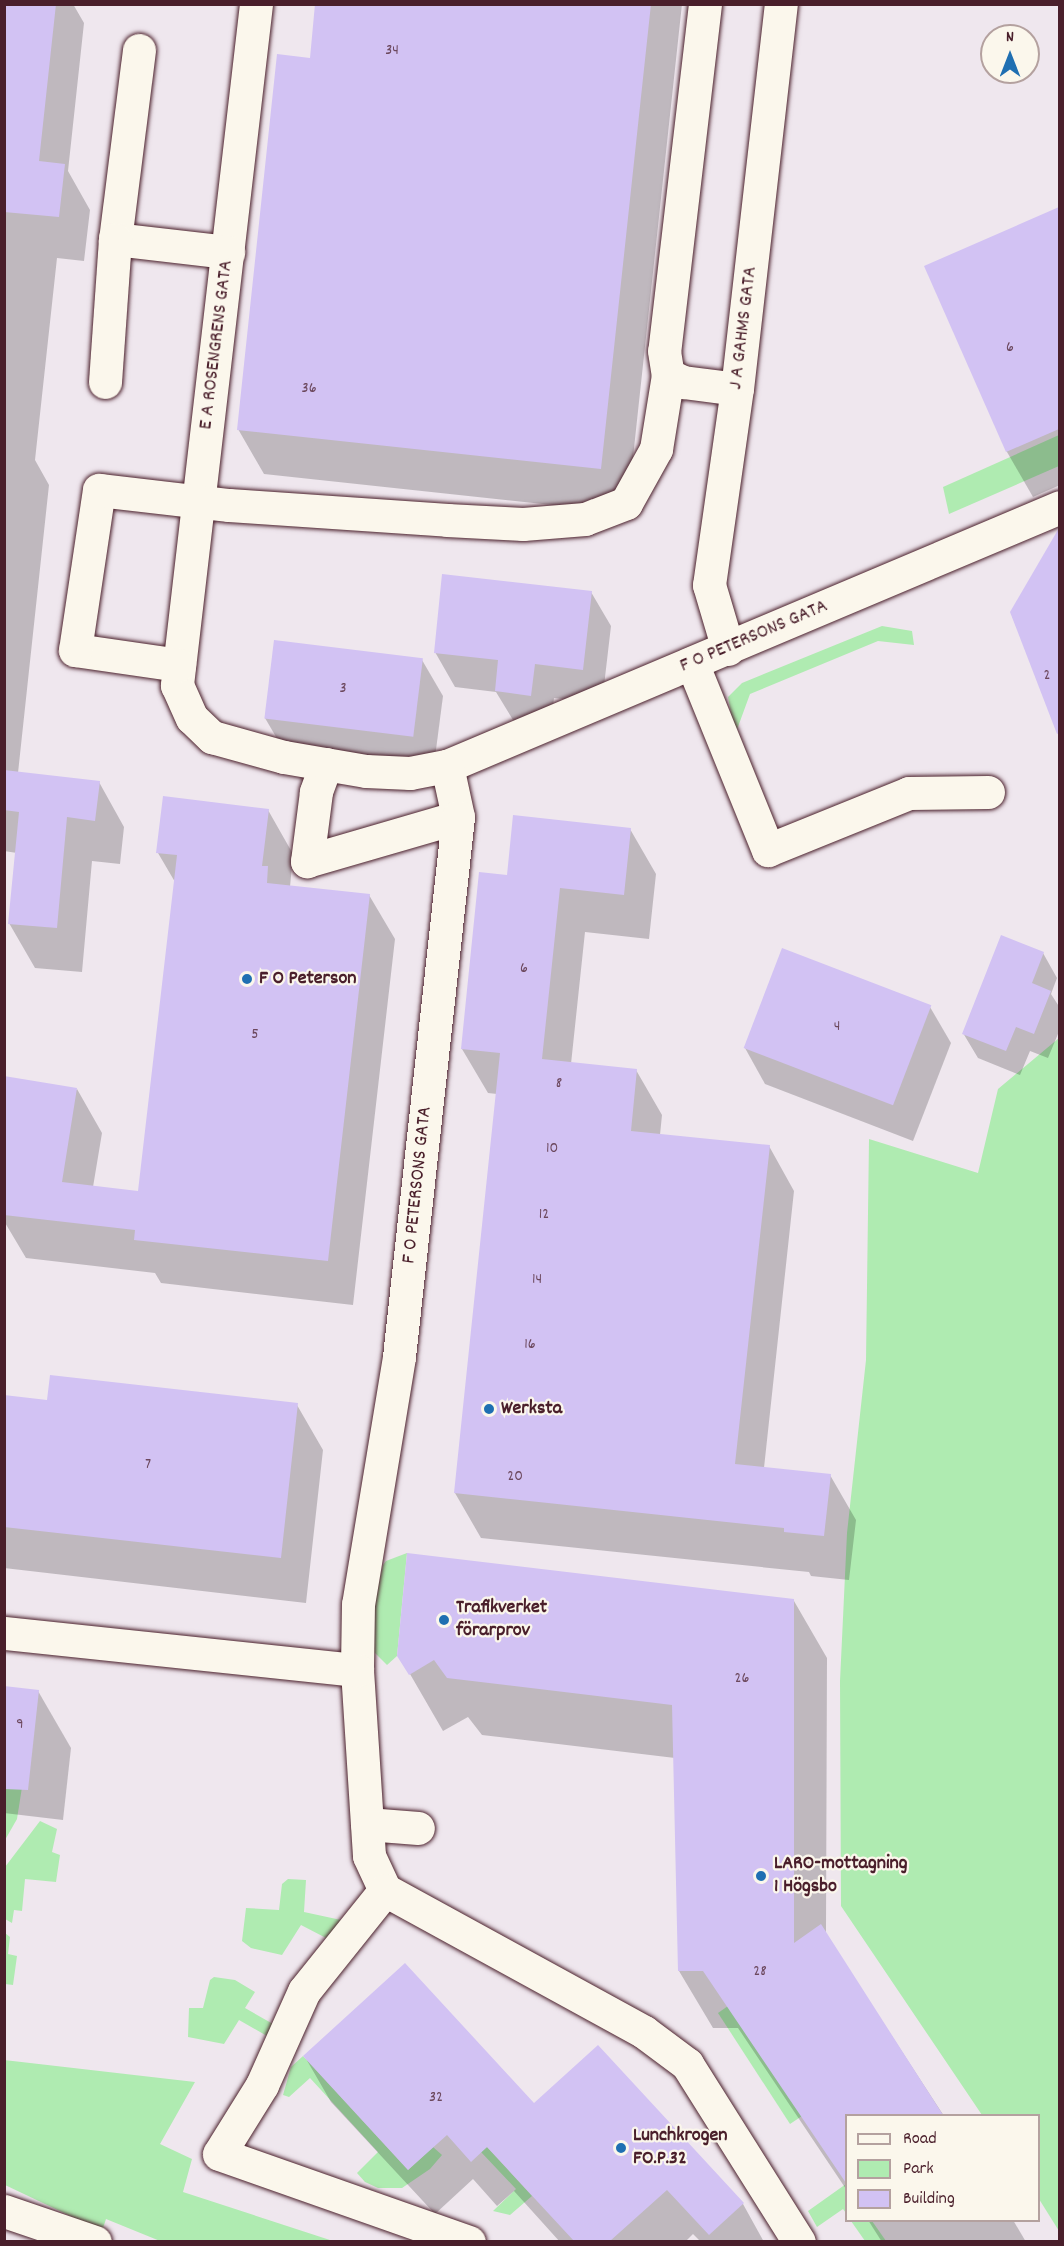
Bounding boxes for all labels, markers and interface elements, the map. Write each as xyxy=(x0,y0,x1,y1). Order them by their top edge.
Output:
north arrow xyxy=(980,24,1040,84)
text: N xyxy=(1006,26,1014,49)
house number: 34 xyxy=(385,41,399,61)
street label: E A ROSENGRENS GATA xyxy=(195,259,239,431)
street label: J A GAHMS GATA xyxy=(725,265,763,391)
house number: 6 xyxy=(1006,338,1014,358)
house number: 36 xyxy=(302,379,316,399)
street label: F O PETERSONS GATA xyxy=(677,595,831,679)
house number: 2 xyxy=(1044,666,1050,686)
house number: 3 xyxy=(339,679,347,699)
house number: 6 xyxy=(520,959,528,979)
place label: F O Peterson xyxy=(259,967,357,991)
marker: F O Peterson xyxy=(240,972,254,986)
house number: 4 xyxy=(834,1017,840,1037)
house number: 5 xyxy=(251,1025,259,1045)
house number: 8 xyxy=(556,1074,562,1094)
street label: F O PETERSONS GATA xyxy=(398,1105,438,1265)
house number: 10 xyxy=(546,1139,558,1159)
house number: 12 xyxy=(539,1205,549,1225)
house number: 14 xyxy=(532,1270,542,1290)
house number: 16 xyxy=(524,1335,536,1355)
place label: Werksta xyxy=(501,1397,562,1421)
marker: Werksta xyxy=(482,1402,496,1416)
house number: 7 xyxy=(145,1455,151,1475)
house number: 20 xyxy=(507,1467,523,1487)
place label: Trafikverket förarprov xyxy=(456,1596,547,1643)
marker: Trafikverket förarprov xyxy=(437,1613,451,1627)
house number: 26 xyxy=(735,1669,749,1689)
house number: 9 xyxy=(16,1715,24,1735)
place label: LARO-mottagning 1 Högsbo xyxy=(774,1852,908,1899)
marker: LARO-mottagning 1 Högsbo xyxy=(752,1867,770,1885)
house number: 28 xyxy=(753,1962,767,1982)
house number: 32 xyxy=(429,2088,443,2108)
legend xyxy=(845,2114,1040,2222)
place label: Lunchkrogen FO.P.32 xyxy=(633,2124,728,2171)
text: Road xyxy=(903,2127,937,2152)
marker: Lunchkrogen FO.P.32 xyxy=(614,2141,628,2155)
text: Park xyxy=(903,2157,934,2182)
text: Building xyxy=(903,2187,955,2212)

